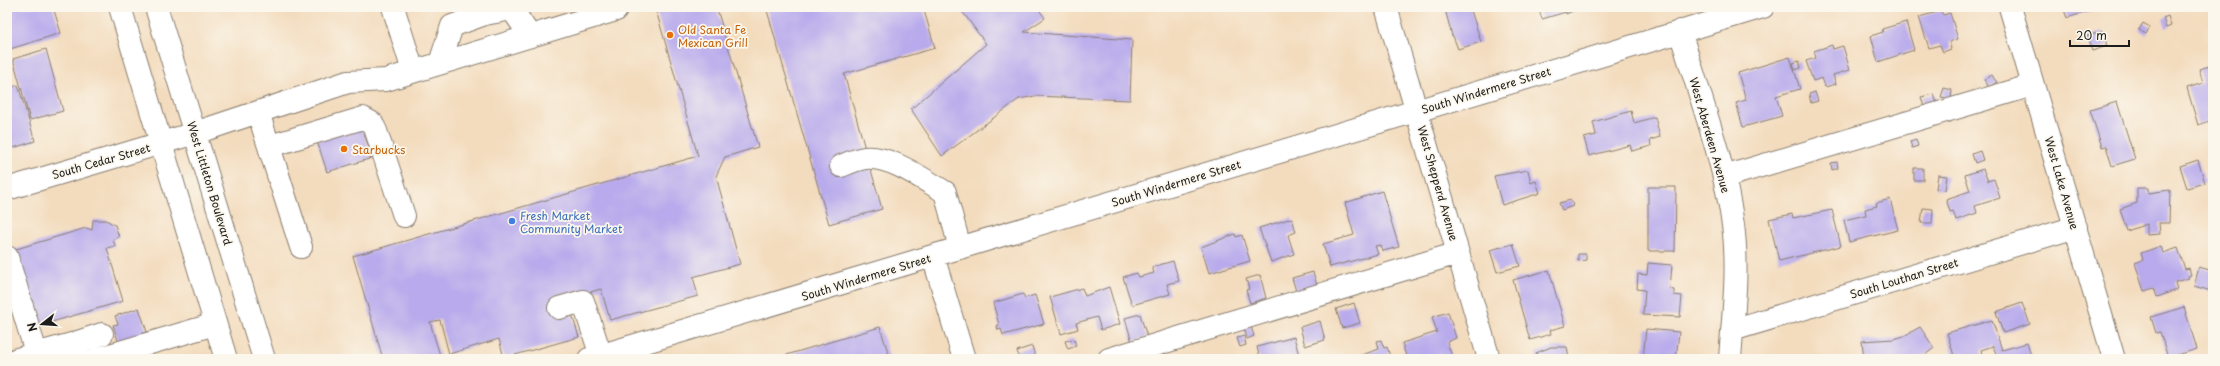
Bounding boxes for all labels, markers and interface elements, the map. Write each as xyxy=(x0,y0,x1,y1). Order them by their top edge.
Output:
place label: Old Santa Fe Mexican Grill xyxy=(678,21,748,51)
scale bar xyxy=(2070,22,2129,48)
text: 20 m xyxy=(2076,26,2107,44)
marker: Old Santa Fe Mexican Grill xyxy=(665,30,675,40)
street label: South Windermere Street xyxy=(1419,62,1553,118)
street label: West Aberdeen Avenue xyxy=(1685,75,1735,195)
street label: West Littleton Boulevard xyxy=(183,119,237,247)
street label: West Shepperd Avenue xyxy=(1413,123,1463,243)
street label: West Lake Avenue xyxy=(2041,135,2083,231)
street label: South Cedar Street xyxy=(50,139,153,183)
place label: Starbucks xyxy=(352,141,405,158)
marker: Starbucks xyxy=(339,144,349,154)
street label: South Windermere Street xyxy=(1109,155,1243,211)
place label: Fresh Market Community Market xyxy=(520,207,623,237)
marker: Fresh Market Community Market xyxy=(507,216,517,226)
street label: South Windermere Street xyxy=(799,249,933,305)
street label: South Louthan Street xyxy=(1848,253,1961,303)
north arrow xyxy=(22,304,62,344)
text: N xyxy=(22,320,41,334)

